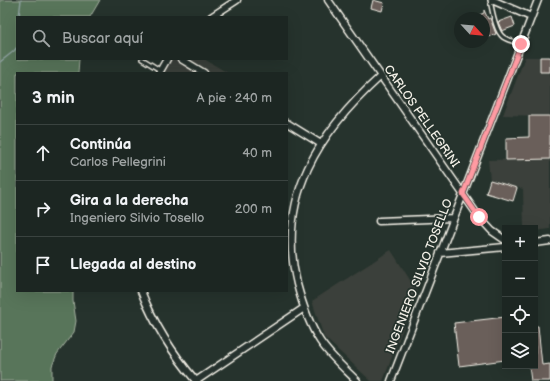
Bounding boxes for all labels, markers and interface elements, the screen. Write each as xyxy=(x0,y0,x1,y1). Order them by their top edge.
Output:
north arrow xyxy=(454,12,490,48)
search box xyxy=(16,16,288,60)
icon: search xyxy=(30,27,52,49)
text: Buscar aquí xyxy=(62,29,143,48)
route end xyxy=(512,35,530,53)
street label: CARLOS PELLEGRINI xyxy=(381,62,463,171)
text: 3 min xyxy=(32,88,75,108)
text: A pie · 240 m xyxy=(196,90,272,106)
text: Continúa xyxy=(70,135,131,154)
icon: ahead xyxy=(32,142,54,164)
text: 40 m xyxy=(242,145,272,161)
text: Carlos Pellegrini xyxy=(70,154,166,170)
text: Gira a la derecha xyxy=(70,191,189,210)
street label: INGENIERO SILVIO TOSELLO xyxy=(383,197,456,356)
icon: right xyxy=(32,198,54,220)
text: 200 m xyxy=(235,201,272,217)
route start xyxy=(470,208,488,226)
text: Ingeniero Silvio Tosello xyxy=(70,210,204,226)
map controls xyxy=(502,225,538,369)
button: + xyxy=(502,225,538,261)
icon: arrive xyxy=(32,254,54,276)
text: Llegada al destino xyxy=(70,255,196,274)
button: − xyxy=(502,261,538,297)
button: locate xyxy=(502,297,538,333)
button: layers xyxy=(502,333,538,369)

